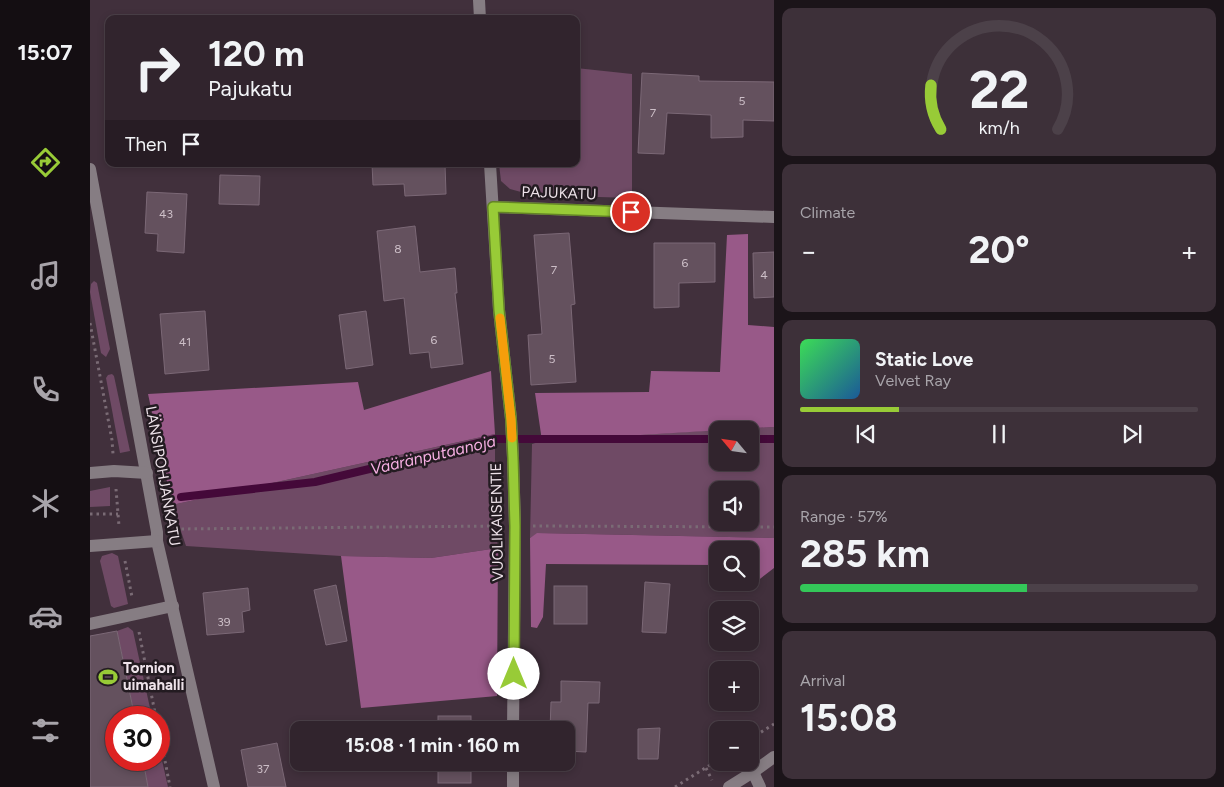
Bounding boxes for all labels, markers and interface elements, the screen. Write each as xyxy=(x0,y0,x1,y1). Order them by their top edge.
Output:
text: 120 m xyxy=(208,33,305,75)
icon: right xyxy=(125,35,190,100)
text: 15:07 xyxy=(17,39,73,66)
text: 22 xyxy=(969,59,1029,121)
text: Pajukatu xyxy=(208,75,292,102)
house number: 5 xyxy=(739,94,746,108)
house number: 7 xyxy=(650,106,657,120)
text: km/h xyxy=(979,117,1019,138)
icon: arrive xyxy=(177,130,205,158)
text: Then xyxy=(125,133,167,156)
icon: directions xyxy=(28,145,63,180)
street label: PAJUKATU xyxy=(521,183,597,203)
pin xyxy=(610,191,652,233)
icon: arrive xyxy=(617,198,645,226)
text: Climate xyxy=(800,203,855,222)
house number: 43 xyxy=(159,207,173,221)
text: 20° xyxy=(969,227,1030,273)
text: − xyxy=(800,234,817,268)
text: + xyxy=(1181,234,1198,268)
house number: 8 xyxy=(394,242,402,256)
house number: 6 xyxy=(682,256,689,270)
icon: music xyxy=(28,258,63,293)
house number: 7 xyxy=(551,263,558,277)
house number: 4 xyxy=(760,268,768,282)
house number: 6 xyxy=(431,333,438,347)
house number: 41 xyxy=(179,335,191,349)
text: Static Love xyxy=(875,348,973,371)
house number: 5 xyxy=(549,352,556,366)
text: Velvet Ray xyxy=(875,371,951,390)
icon: phone xyxy=(28,372,63,407)
street label: LÄNSIPOHJANKATU xyxy=(142,405,184,547)
icon: previous xyxy=(852,420,880,448)
icon: pause xyxy=(985,420,1013,448)
icon: next xyxy=(1118,420,1146,448)
north arrow xyxy=(709,421,759,471)
map controls xyxy=(709,421,759,771)
water label: Vääränputaanoja xyxy=(368,431,498,479)
street label: VUOLIKAISENTIE xyxy=(487,462,507,582)
button: sound xyxy=(709,481,759,531)
icon: climate xyxy=(28,486,63,521)
text: Range · 57% xyxy=(800,507,888,526)
text: 285 km xyxy=(800,531,930,577)
button: search xyxy=(709,541,759,591)
icon: car xyxy=(28,599,63,634)
button: layers xyxy=(709,601,759,651)
house number: 39 xyxy=(217,615,231,629)
position arrow xyxy=(487,647,539,699)
place label: Tornion uimahalli xyxy=(123,659,184,694)
button: + xyxy=(709,661,759,711)
sports icon: Tornion uimahalli xyxy=(97,666,119,688)
text: Arrival xyxy=(800,671,845,690)
text: 15:08 xyxy=(800,695,897,741)
speed limit sign: 30 xyxy=(105,706,170,771)
icon: filters xyxy=(28,713,63,748)
button: − xyxy=(709,721,759,771)
text: 15:08 · 1 min · 160 m xyxy=(345,734,520,757)
house number: 37 xyxy=(257,762,270,776)

